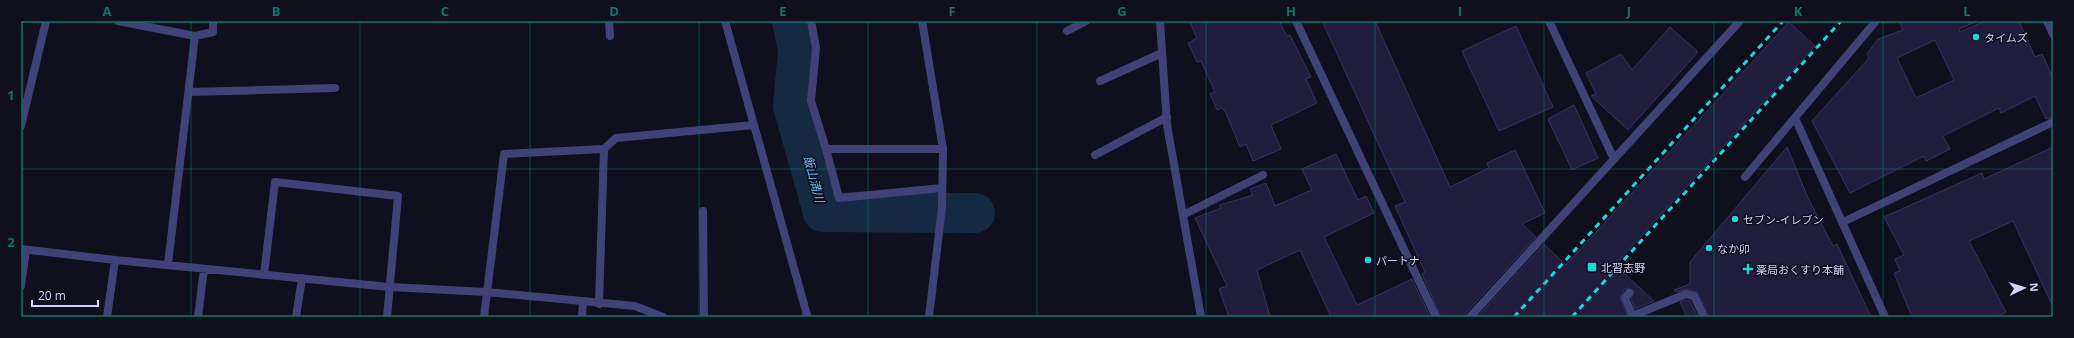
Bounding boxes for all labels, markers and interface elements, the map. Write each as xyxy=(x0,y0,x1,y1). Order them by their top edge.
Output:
text: A xyxy=(103,2,112,20)
text: B xyxy=(272,2,281,20)
text: C xyxy=(441,2,449,20)
text: D xyxy=(609,2,619,20)
text: E xyxy=(779,2,787,20)
text: F xyxy=(948,2,956,20)
text: G xyxy=(1117,2,1127,20)
text: H xyxy=(1286,2,1296,20)
text: I xyxy=(1458,2,1462,20)
text: J xyxy=(1626,2,1631,20)
text: K xyxy=(1794,2,1803,20)
text: L xyxy=(1963,2,1971,20)
place label: タイムズ xyxy=(1984,30,2028,45)
marker: タイムズ xyxy=(1971,32,1981,42)
text: 1 xyxy=(7,86,15,104)
water label: 飯山満川 xyxy=(800,154,829,206)
place label: セブン-イレブン xyxy=(1743,212,1824,227)
marker: セブン-イレブン xyxy=(1730,214,1740,224)
text: 2 xyxy=(7,233,15,251)
place label: なか卯 xyxy=(1717,241,1750,256)
marker: なか卯 xyxy=(1704,243,1714,253)
place label: パートナ xyxy=(1376,253,1420,268)
marker: パートナ xyxy=(1363,255,1373,265)
place label: 北習志野 xyxy=(1601,260,1645,275)
marker: 北習志野 xyxy=(1586,261,1598,273)
place label: 薬局おくすり本舗 xyxy=(1756,262,1844,277)
marker: 薬局おくすり本舗 xyxy=(1743,264,1753,274)
north arrow xyxy=(2004,268,2044,308)
scale bar xyxy=(32,282,98,308)
text: N xyxy=(2027,282,2042,292)
text: 20 m xyxy=(38,287,66,304)

